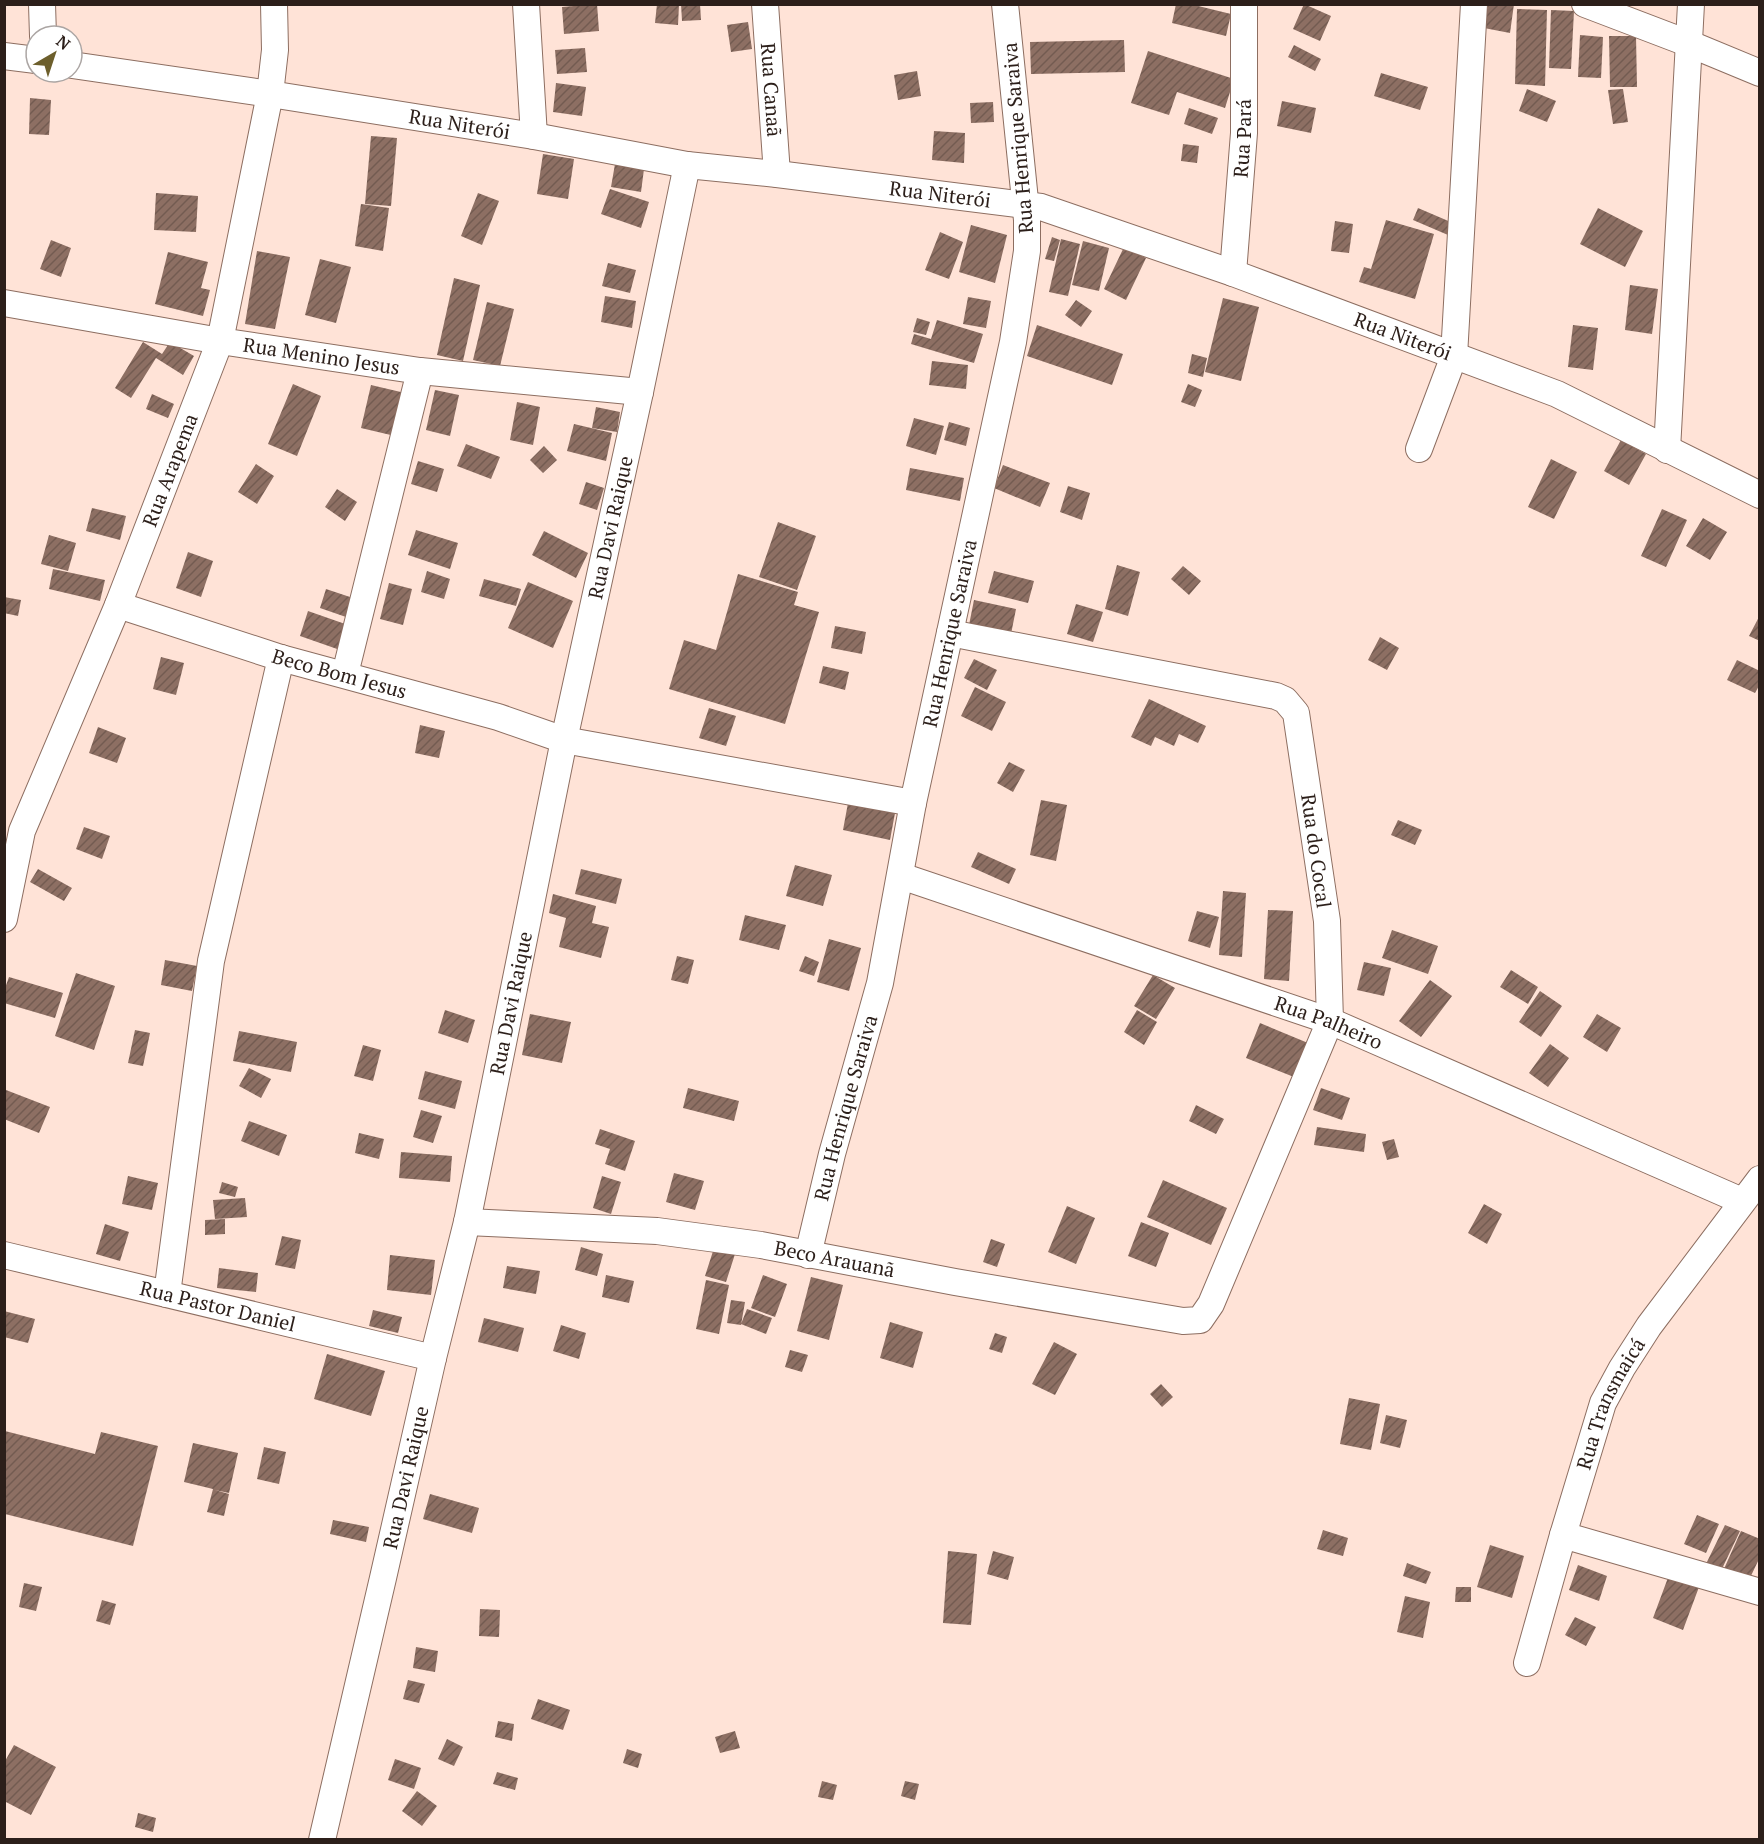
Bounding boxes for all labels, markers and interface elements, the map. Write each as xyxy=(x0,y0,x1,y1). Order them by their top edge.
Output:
north arrow xyxy=(24,24,84,84)
text: N xyxy=(52,30,75,55)
street label: Rua Henrique Saraiva xyxy=(996,41,1039,235)
street label: Rua Canaã xyxy=(755,42,788,138)
street label: Rua Pará xyxy=(1227,99,1257,179)
street label: Rua Niterói xyxy=(407,102,512,145)
street label: Rua Niterói xyxy=(888,174,993,214)
street label: Rua Niterói xyxy=(1350,305,1456,366)
street label: Rua Menino Jesus xyxy=(241,331,402,381)
street label: Rua Arapema xyxy=(136,410,204,530)
street label: Rua Davi Raique xyxy=(581,453,639,602)
street label: Rua Henrique Saraiva xyxy=(916,537,983,730)
street label: Beco Bom Jesus xyxy=(269,642,410,705)
street label: Rua do Cocal xyxy=(1295,792,1338,910)
street label: Rua Davi Raique xyxy=(483,929,538,1077)
street label: Rua Palheiro xyxy=(1271,989,1387,1055)
street label: Rua Henrique Saraiva xyxy=(807,1012,883,1203)
street label: Beco Arauanã xyxy=(772,1234,897,1283)
street label: Rua Pastor Daniel xyxy=(137,1274,299,1338)
street label: Rua Transmaicá xyxy=(1570,1332,1651,1473)
street label: Rua Davi Raique xyxy=(376,1403,435,1552)

